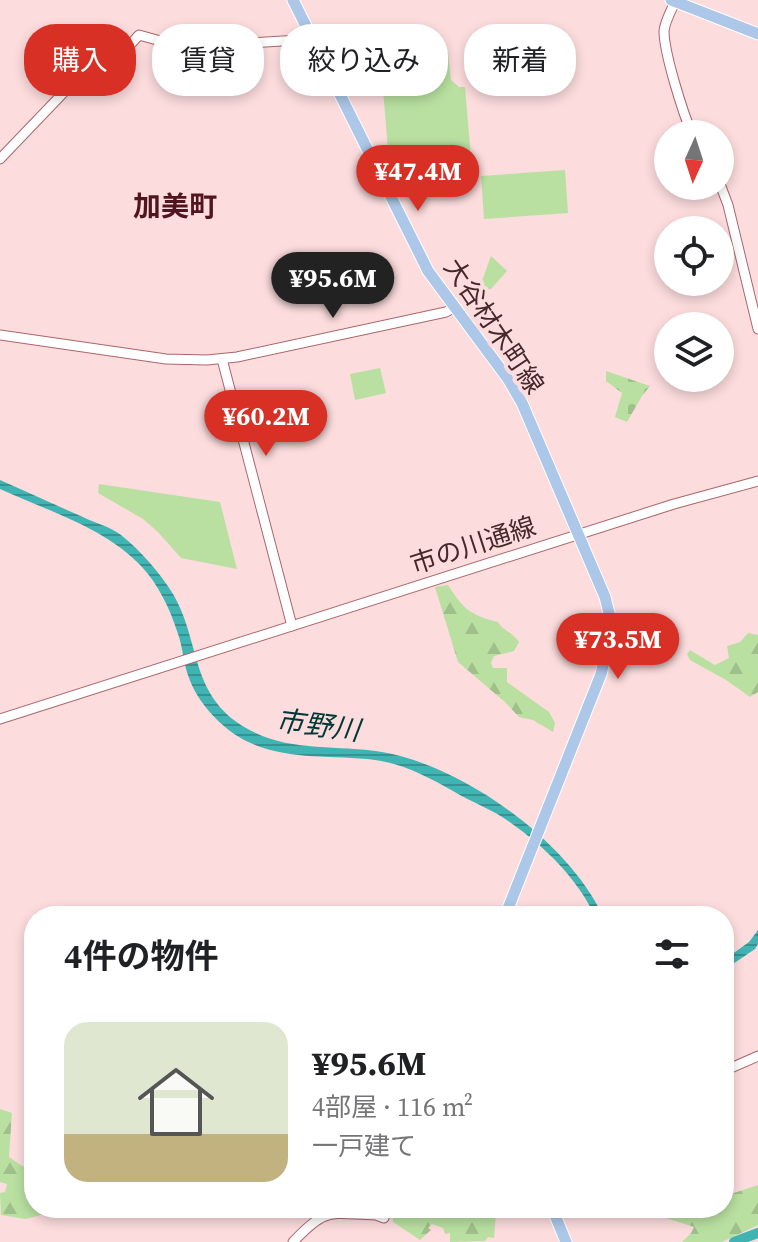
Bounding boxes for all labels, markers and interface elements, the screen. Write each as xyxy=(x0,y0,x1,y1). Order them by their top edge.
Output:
chip: 購入 xyxy=(24,24,136,96)
chip: 賃貸 xyxy=(152,24,264,96)
chip: 絞り込み xyxy=(280,24,448,96)
chip: 新着 xyxy=(464,24,576,96)
north arrow xyxy=(654,120,734,200)
map controls xyxy=(654,120,734,392)
pin: ¥47.4M xyxy=(353,145,483,213)
text: ¥47.4M xyxy=(374,153,462,189)
district label: 加美町 xyxy=(133,187,217,225)
button: locate xyxy=(654,216,734,296)
street label: 大谷材木町線 xyxy=(435,251,553,401)
pin: ¥95.6M xyxy=(268,252,398,320)
text: ¥95.6M xyxy=(289,260,377,296)
button: layers xyxy=(654,312,734,392)
pin: ¥60.2M xyxy=(201,390,331,458)
text: ¥60.2M xyxy=(222,398,310,434)
street label: 市の川通線 xyxy=(406,508,540,582)
pin: ¥73.5M xyxy=(553,613,683,681)
text: ¥73.5M xyxy=(574,621,662,657)
water label: 市野川 xyxy=(274,701,365,749)
icon: filters xyxy=(650,932,694,976)
text: 4件の物件 xyxy=(64,933,218,979)
text: ¥95.6M xyxy=(312,1040,426,1086)
icon: home xyxy=(128,1054,224,1150)
text: 4部屋 · 116 m² xyxy=(312,1089,473,1125)
text: 一戸建て xyxy=(312,1128,416,1164)

